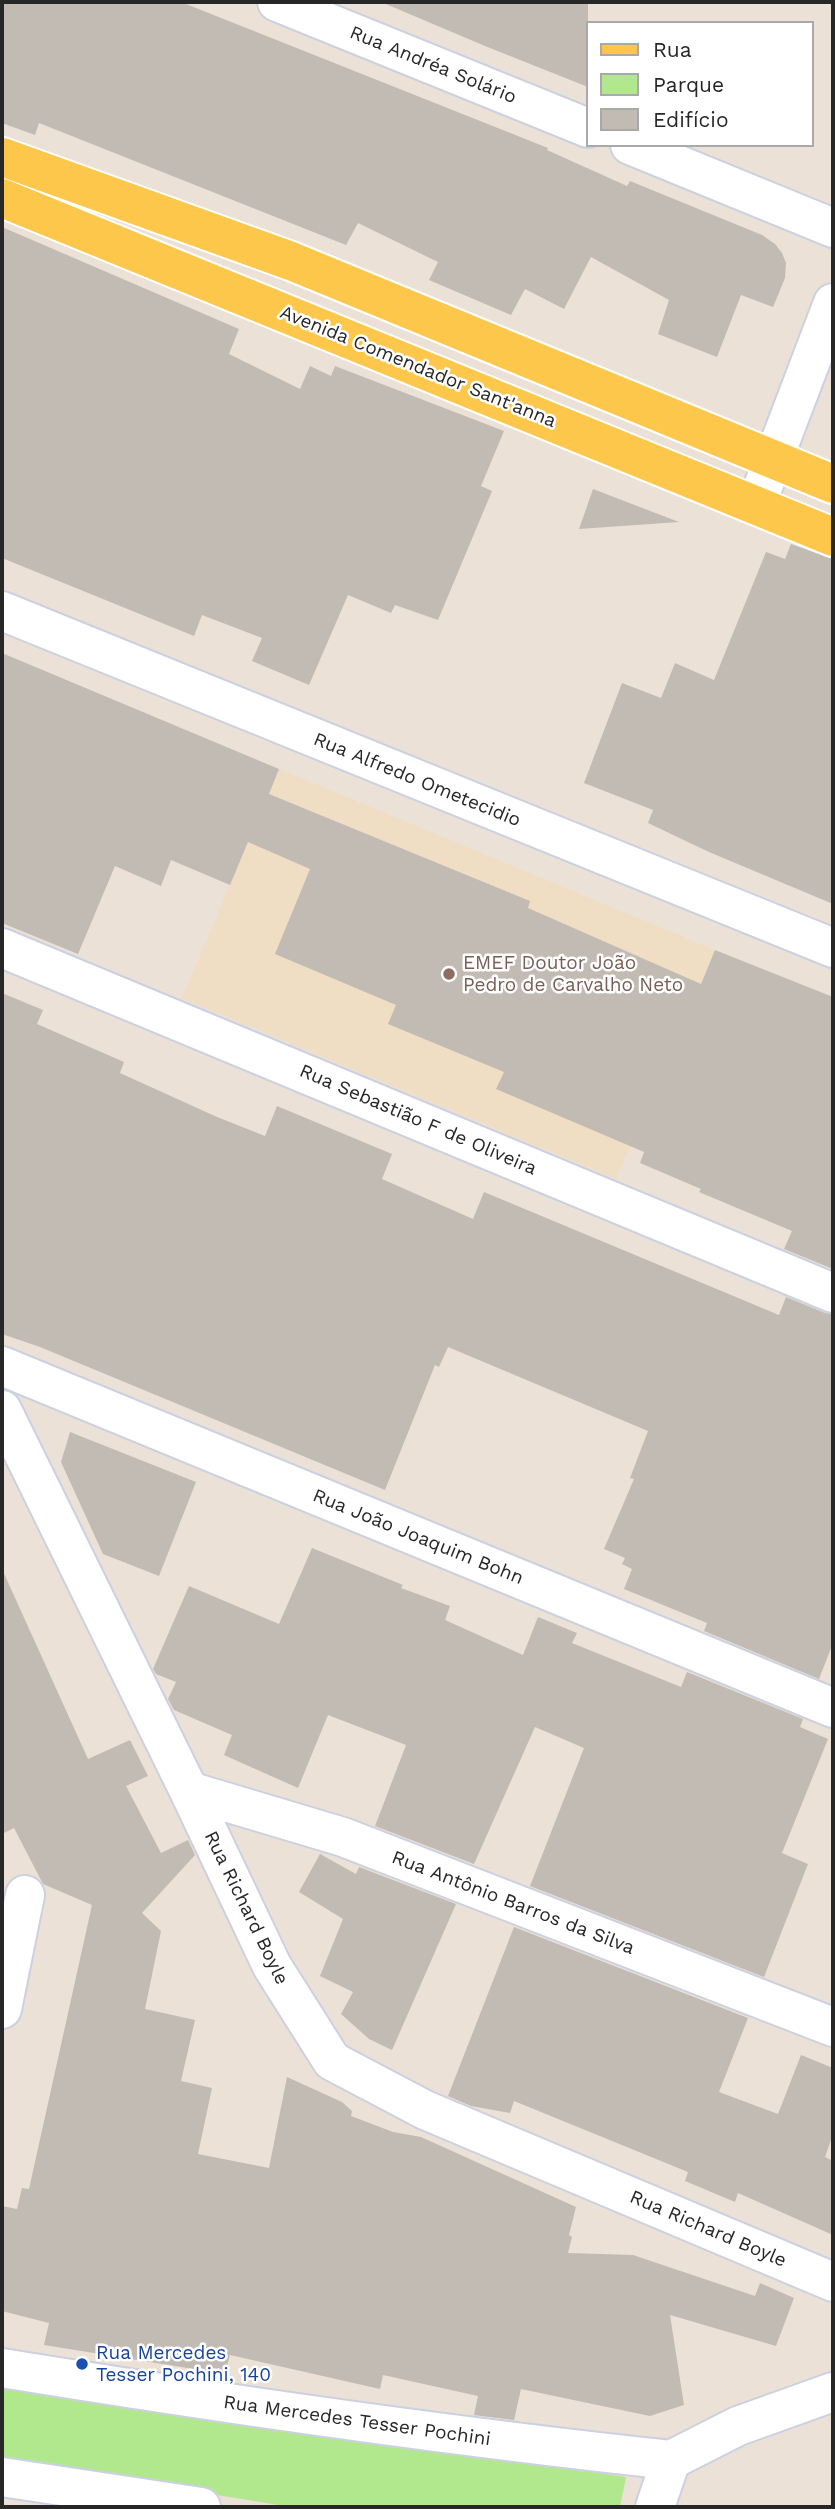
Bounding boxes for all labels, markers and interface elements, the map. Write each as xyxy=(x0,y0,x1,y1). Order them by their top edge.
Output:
street label: Rua Andréa Solário xyxy=(346,21,520,109)
legend xyxy=(586,21,814,147)
text: Rua xyxy=(653,37,692,62)
text: Parque xyxy=(653,72,724,97)
text: Edifício xyxy=(653,107,729,132)
street label: Avenida Comendador Sant'anna xyxy=(277,301,559,433)
street label: Rua Alfredo Ometecidio xyxy=(310,728,524,832)
place label: EMEF Doutor João Pedro de Carvalho Neto xyxy=(463,952,683,996)
marker: EMEF Doutor João Pedro de Carvalho Neto xyxy=(441,966,457,982)
street label: Rua Sebastião F de Oliveira xyxy=(296,1060,540,1180)
street label: Rua João Joaquim Bohn xyxy=(309,1484,527,1590)
street label: Rua Richard Boyle xyxy=(199,1827,293,1989)
street label: Rua Antônio Barros da Silva xyxy=(389,1846,637,1960)
street label: Rua Richard Boyle xyxy=(626,2186,790,2272)
place label: Rua Mercedes Tesser Pochini, 140 xyxy=(96,2342,271,2386)
marker: Rua Mercedes Tesser Pochini, 140 xyxy=(74,2356,90,2372)
street label: Rua Mercedes Tesser Pochini xyxy=(222,2391,492,2451)

